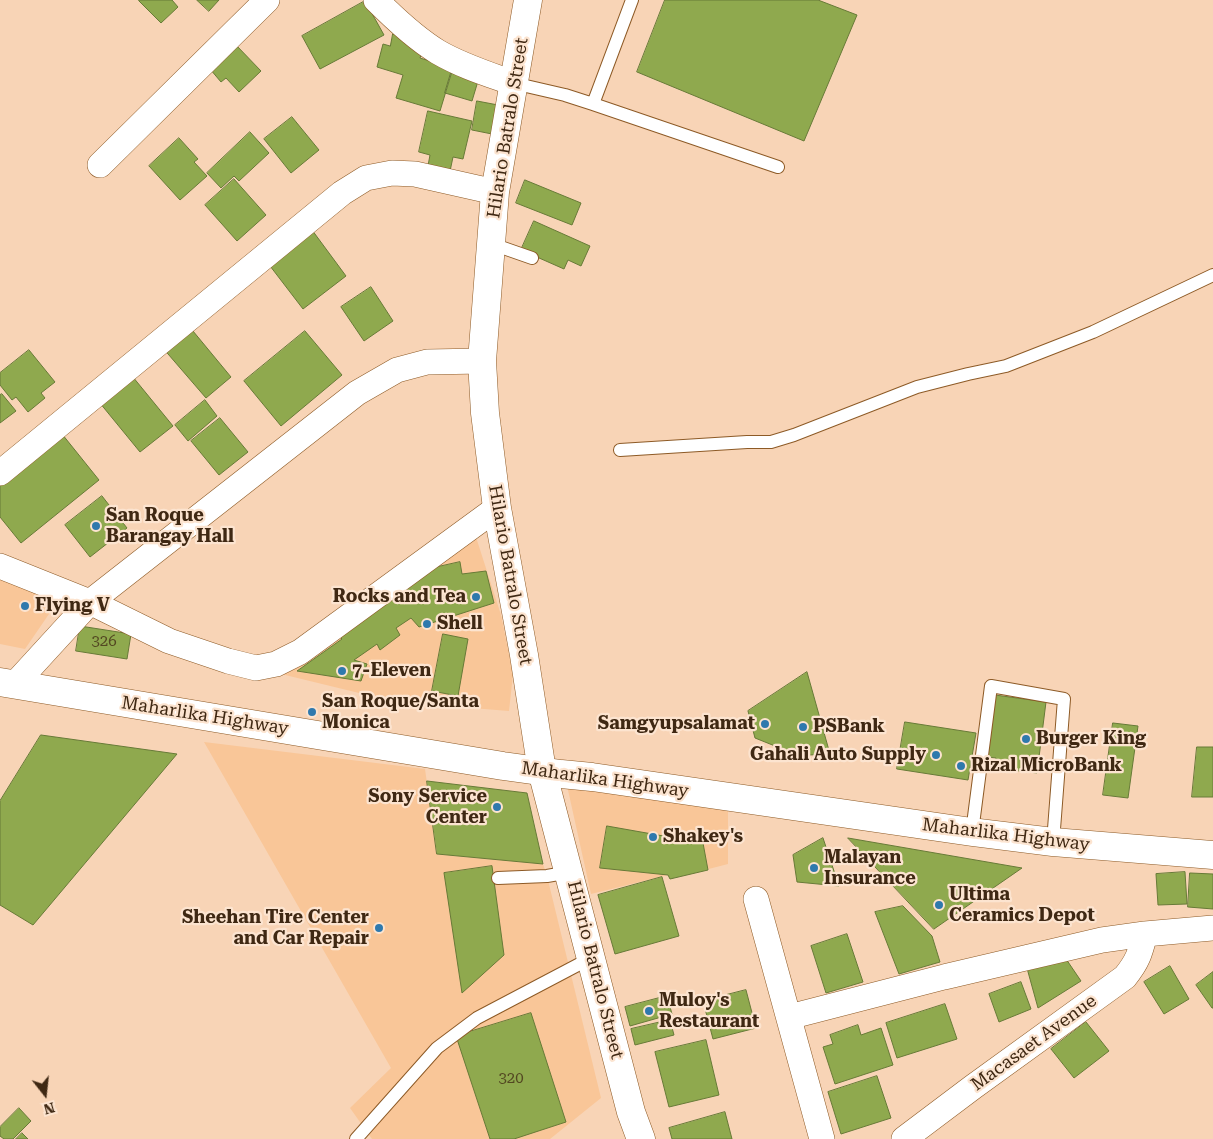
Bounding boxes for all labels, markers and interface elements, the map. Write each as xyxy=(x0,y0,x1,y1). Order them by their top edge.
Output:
street label: Hilario Batralo Street xyxy=(483,36,533,220)
street label: Hilario Batralo Street xyxy=(483,483,537,667)
place label: San Roque Barangay Hall xyxy=(106,505,234,548)
marker: San Roque Barangay Hall xyxy=(90,520,102,532)
place label: Rocks and Tea xyxy=(333,586,466,608)
marker: Rocks and Tea xyxy=(470,591,482,603)
place label: Flying V xyxy=(35,595,110,617)
marker: Flying V xyxy=(19,600,31,612)
place label: Shell xyxy=(437,613,483,635)
marker: Shell xyxy=(421,618,433,630)
house number: 326 xyxy=(91,633,117,651)
place label: 7-Eleven xyxy=(352,660,431,682)
marker: 7-Eleven xyxy=(336,665,348,677)
place label: San Roque/Santa Monica xyxy=(322,691,479,734)
street label: Maharlika Highway xyxy=(120,692,290,740)
marker: San Roque/Santa Monica xyxy=(306,706,318,718)
place label: Samgyupsalamat xyxy=(598,713,755,735)
place label: PSBank xyxy=(813,716,885,738)
marker: Samgyupsalamat xyxy=(759,718,771,730)
marker: PSBank xyxy=(797,721,809,733)
place label: Burger King xyxy=(1036,728,1146,750)
marker: Burger King xyxy=(1020,733,1032,745)
place label: Gahali Auto Supply xyxy=(750,744,926,766)
marker: Gahali Auto Supply xyxy=(930,749,942,761)
place label: Rizal MicroBank xyxy=(971,755,1122,777)
street label: Maharlika Highway xyxy=(520,758,690,802)
marker: Rizal MicroBank xyxy=(955,760,967,772)
place label: Sony Service Center xyxy=(368,786,487,829)
marker: Sony Service Center xyxy=(491,801,503,813)
street label: Maharlika Highway xyxy=(921,814,1091,856)
place label: Shakey's xyxy=(663,826,743,848)
marker: Shakey's xyxy=(647,831,659,843)
place label: Malayan Insurance xyxy=(824,847,916,890)
marker: Malayan Insurance xyxy=(808,862,820,874)
street label: Hilario Batralo Street xyxy=(562,879,628,1061)
place label: Ultima Ceramics Depot xyxy=(949,884,1095,926)
marker: Ultima Ceramics Depot xyxy=(933,899,945,911)
place label: Sheehan Tire Center and Car Repair xyxy=(182,907,369,950)
marker: Sheehan Tire Center and Car Repair xyxy=(373,922,385,934)
place label: Muloy's Restaurant xyxy=(659,990,759,1032)
street label: Macasaet Avenue xyxy=(967,990,1101,1096)
marker: Muloy's Restaurant xyxy=(643,1005,655,1017)
north arrow xyxy=(20,1069,70,1119)
house number: 320 xyxy=(498,1070,524,1088)
text: N xyxy=(42,1099,57,1118)

